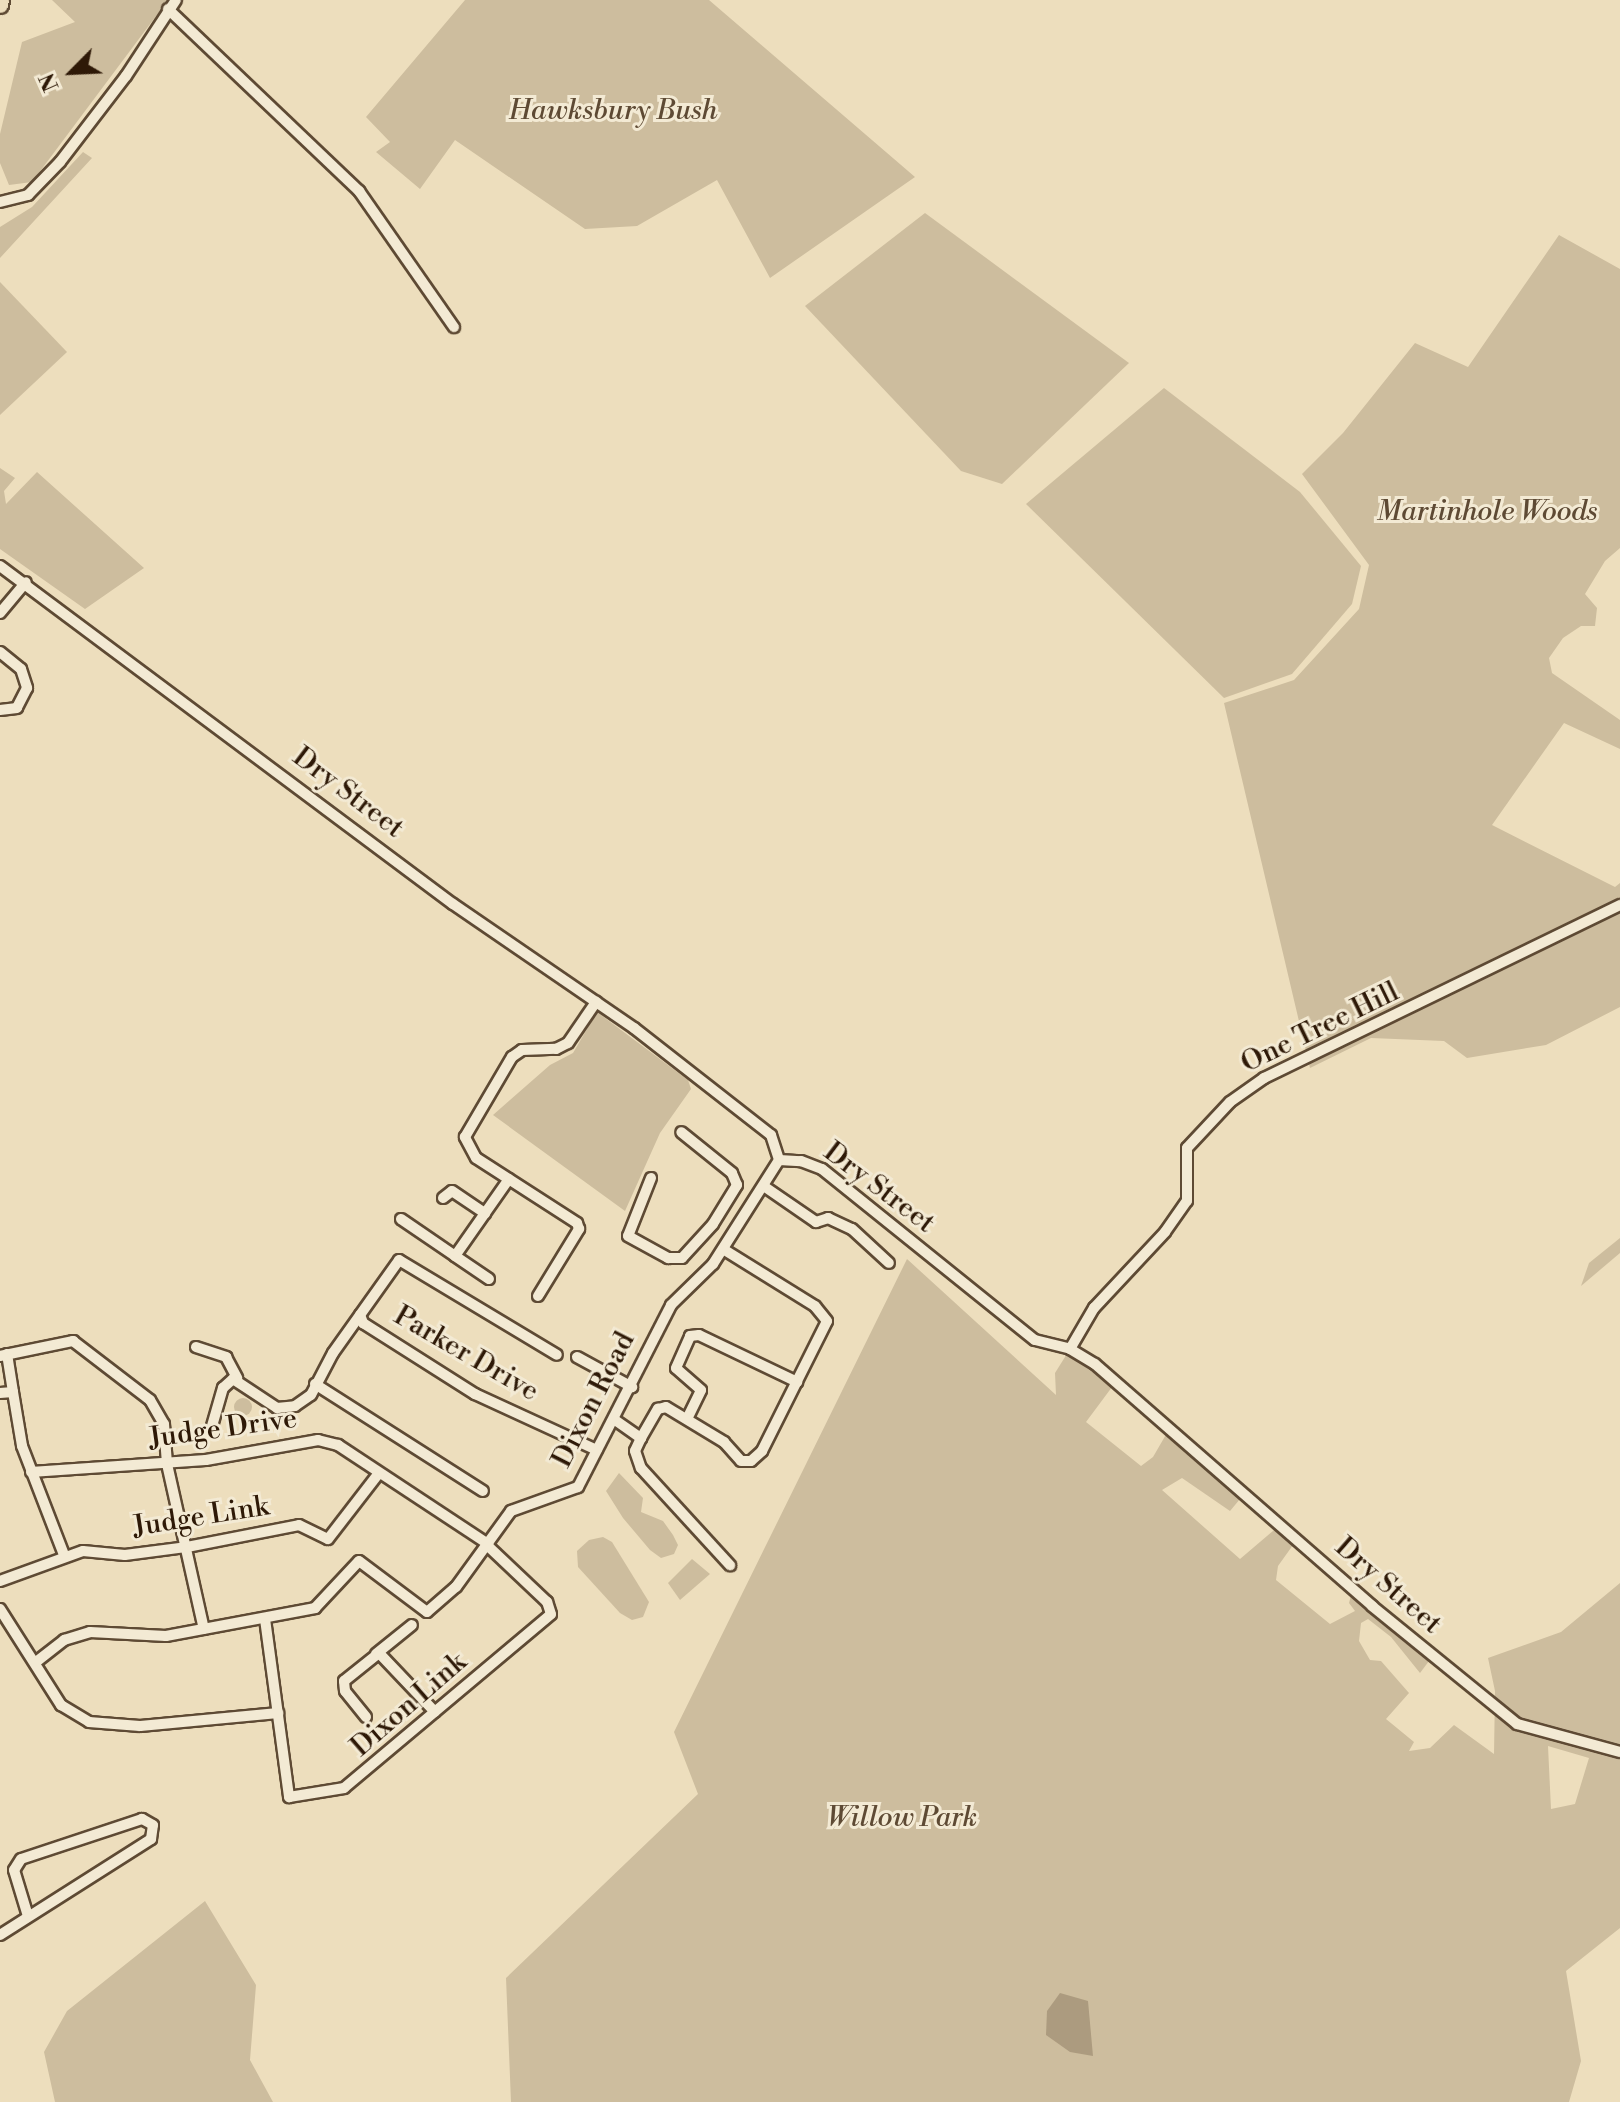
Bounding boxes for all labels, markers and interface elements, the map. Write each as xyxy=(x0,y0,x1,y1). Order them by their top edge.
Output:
north arrow xyxy=(32,32,112,112)
text: N xyxy=(34,69,65,95)
park label: Hawksbury Bush xyxy=(509,94,717,128)
park label: Martinhole Woods xyxy=(1376,495,1598,529)
street label: Dry Street xyxy=(286,740,410,846)
street label: One Tree Hill xyxy=(1236,975,1404,1081)
street label: Dry Street xyxy=(817,1135,941,1241)
street label: Parker Drive xyxy=(388,1299,544,1409)
street label: Dixon Road xyxy=(546,1327,642,1473)
street label: Judge Drive xyxy=(147,1402,299,1456)
street label: Judge Link xyxy=(131,1490,271,1544)
street label: Dry Street xyxy=(1328,1531,1448,1641)
street label: Dixon Link xyxy=(344,1646,474,1764)
park label: Willow Park xyxy=(827,1801,977,1835)

